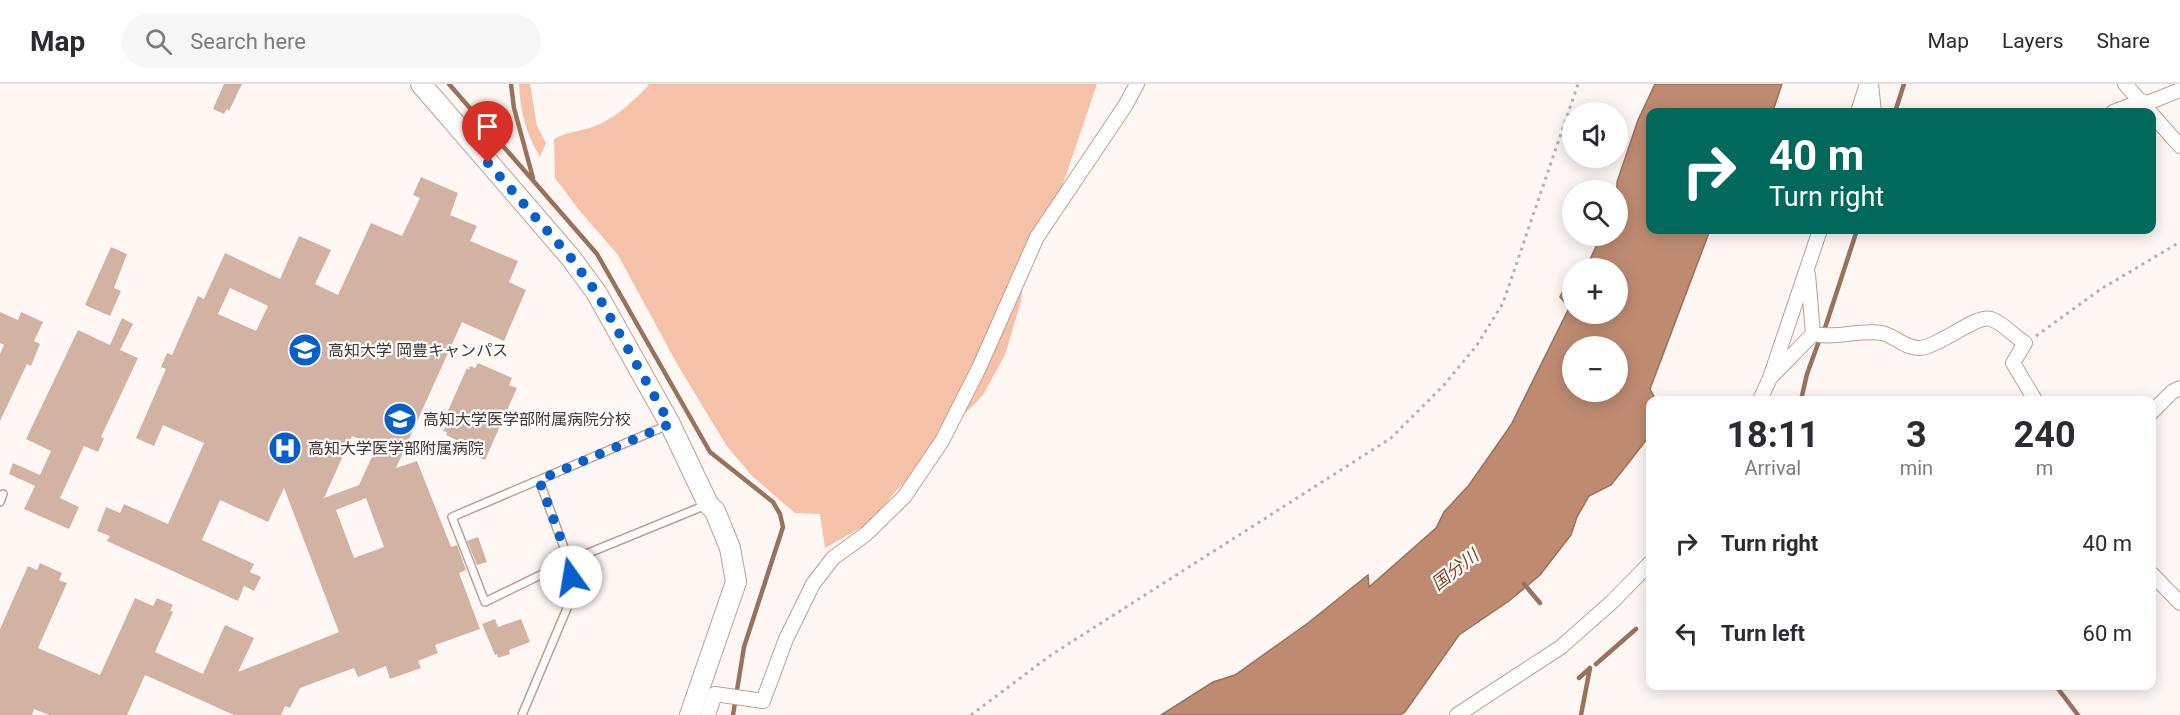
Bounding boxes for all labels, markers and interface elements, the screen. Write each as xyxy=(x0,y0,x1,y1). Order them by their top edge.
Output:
search box xyxy=(121,14,541,68)
text: Map xyxy=(30,25,85,58)
icon: search xyxy=(142,25,175,58)
text: Search here xyxy=(190,29,306,54)
text: Map xyxy=(1927,29,1969,53)
text: Layers xyxy=(2002,29,2063,53)
text: Share xyxy=(2096,29,2150,53)
pin xyxy=(462,101,513,163)
map controls xyxy=(1562,102,1628,402)
button: sound xyxy=(1562,102,1628,168)
icon: arrive xyxy=(471,110,504,143)
text: 40 m xyxy=(1769,131,1864,180)
icon: right xyxy=(1670,132,1748,210)
button: search xyxy=(1562,180,1628,246)
text: Turn right xyxy=(1769,181,1884,213)
button: + xyxy=(1562,258,1628,324)
school or university icon: 高知大学 岡豊キャンパス xyxy=(287,332,323,368)
button: − xyxy=(1562,336,1628,402)
place label: 高知大学 岡豊キャンパス xyxy=(328,341,508,360)
school or university icon: 高知大学医学部附属病院分校 xyxy=(382,401,418,437)
place label: 高知大学医学部附属病院分校 xyxy=(423,410,631,429)
text: 18:11 xyxy=(1726,414,1819,456)
text: 3 xyxy=(1906,414,1927,456)
text: 240 xyxy=(2014,414,2076,456)
hospital icon: 高知大学医学部附属病院 xyxy=(267,430,303,466)
place label: 高知大学医学部附属病院 xyxy=(308,439,484,458)
text: Arrival xyxy=(1744,456,1801,480)
text: min xyxy=(1900,456,1933,480)
text: m xyxy=(2036,456,2053,480)
icon: right xyxy=(1670,527,1703,560)
text: Turn right xyxy=(1721,531,1818,556)
text: 40 m xyxy=(2083,531,2132,556)
water label: 国分川 xyxy=(1427,543,1484,595)
position arrow xyxy=(539,545,603,609)
icon: left xyxy=(1670,617,1703,650)
text: Turn left xyxy=(1721,621,1805,646)
text: 60 m xyxy=(2083,621,2132,646)

